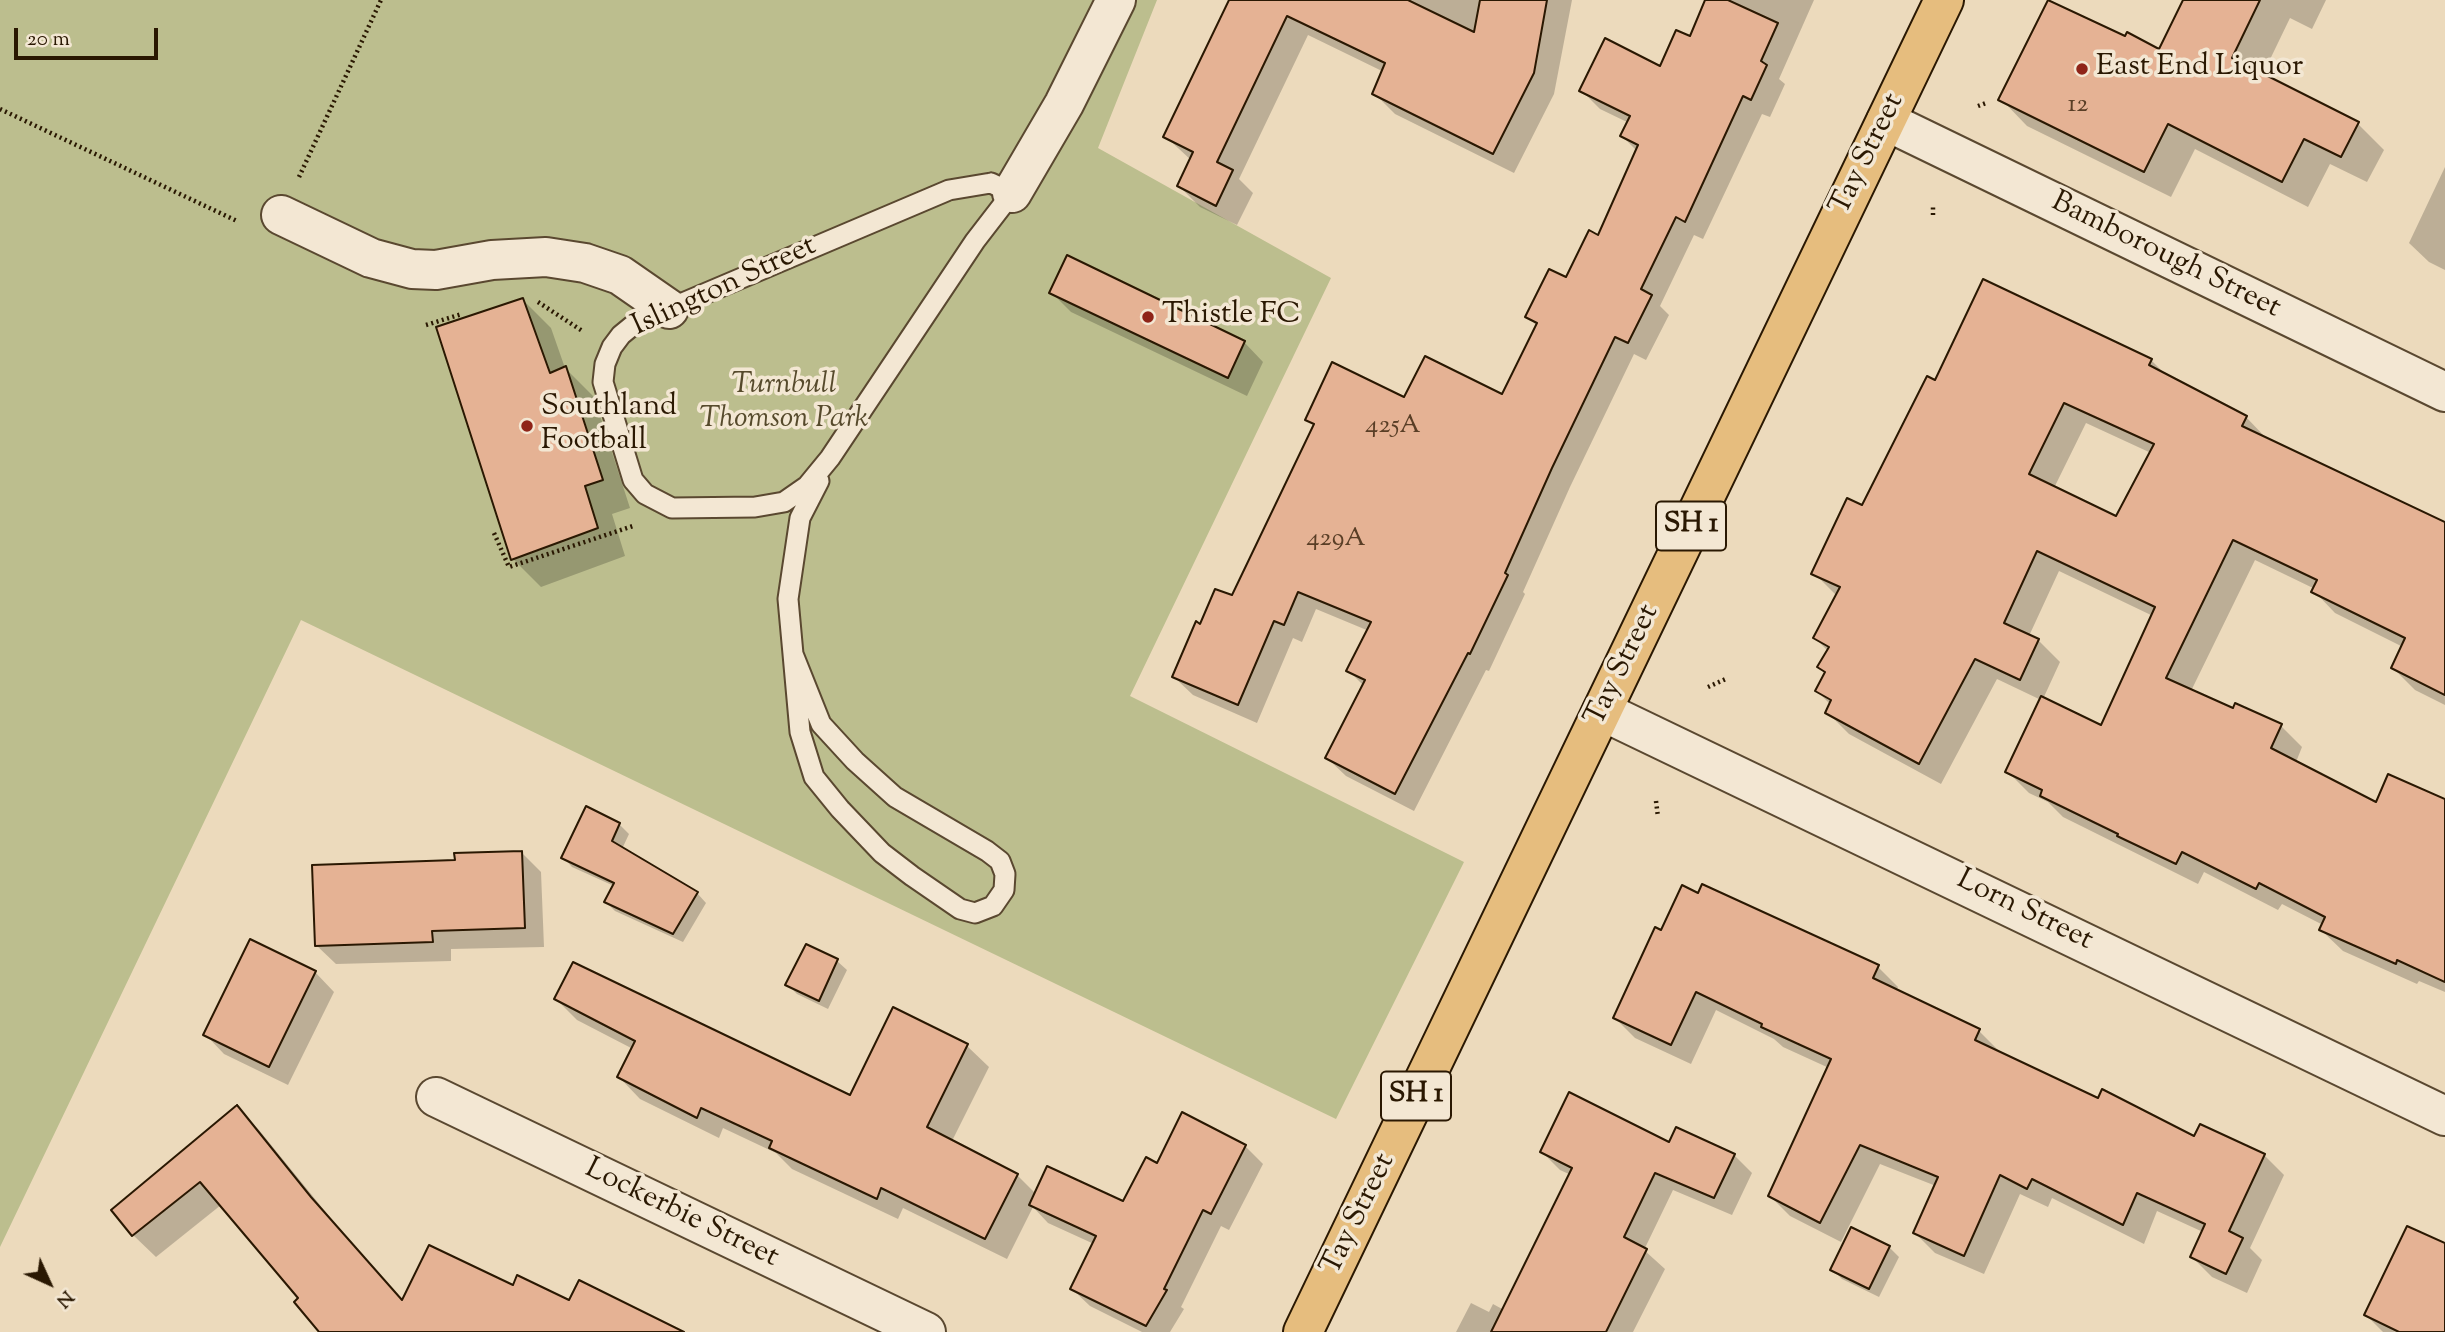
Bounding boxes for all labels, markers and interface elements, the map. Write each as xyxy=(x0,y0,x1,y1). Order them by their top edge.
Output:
scale bar xyxy=(18,14,161,58)
text: 20 m xyxy=(27,25,70,55)
place label: East End Liquor xyxy=(2096,51,2303,87)
marker: East End Liquor xyxy=(2074,61,2090,77)
street label: Tay Street xyxy=(1824,88,1914,222)
house number: 12 xyxy=(2067,91,2089,123)
street label: Bamborough Street xyxy=(2044,186,2286,328)
street label: Islington Street xyxy=(627,230,823,346)
place label: Thistle FC xyxy=(1162,299,1301,335)
marker: Thistle FC xyxy=(1140,309,1156,325)
park label: Turnbull Thomson Park xyxy=(700,369,868,440)
place label: Southland Football xyxy=(541,391,677,462)
house number: 425A xyxy=(1365,412,1421,444)
marker: Southland Football xyxy=(519,418,535,434)
road number: SH 1 xyxy=(1656,502,1726,550)
house number: 429A xyxy=(1306,525,1366,557)
street label: Tay Street xyxy=(1579,599,1669,733)
street label: Lorn Street xyxy=(1950,864,2098,960)
road number: SH 1 xyxy=(1381,1072,1451,1120)
street label: Tay Street xyxy=(1315,1148,1405,1282)
street label: Lockerbie Street xyxy=(578,1153,784,1277)
north arrow xyxy=(14,1248,84,1318)
text: N xyxy=(49,1283,79,1313)

